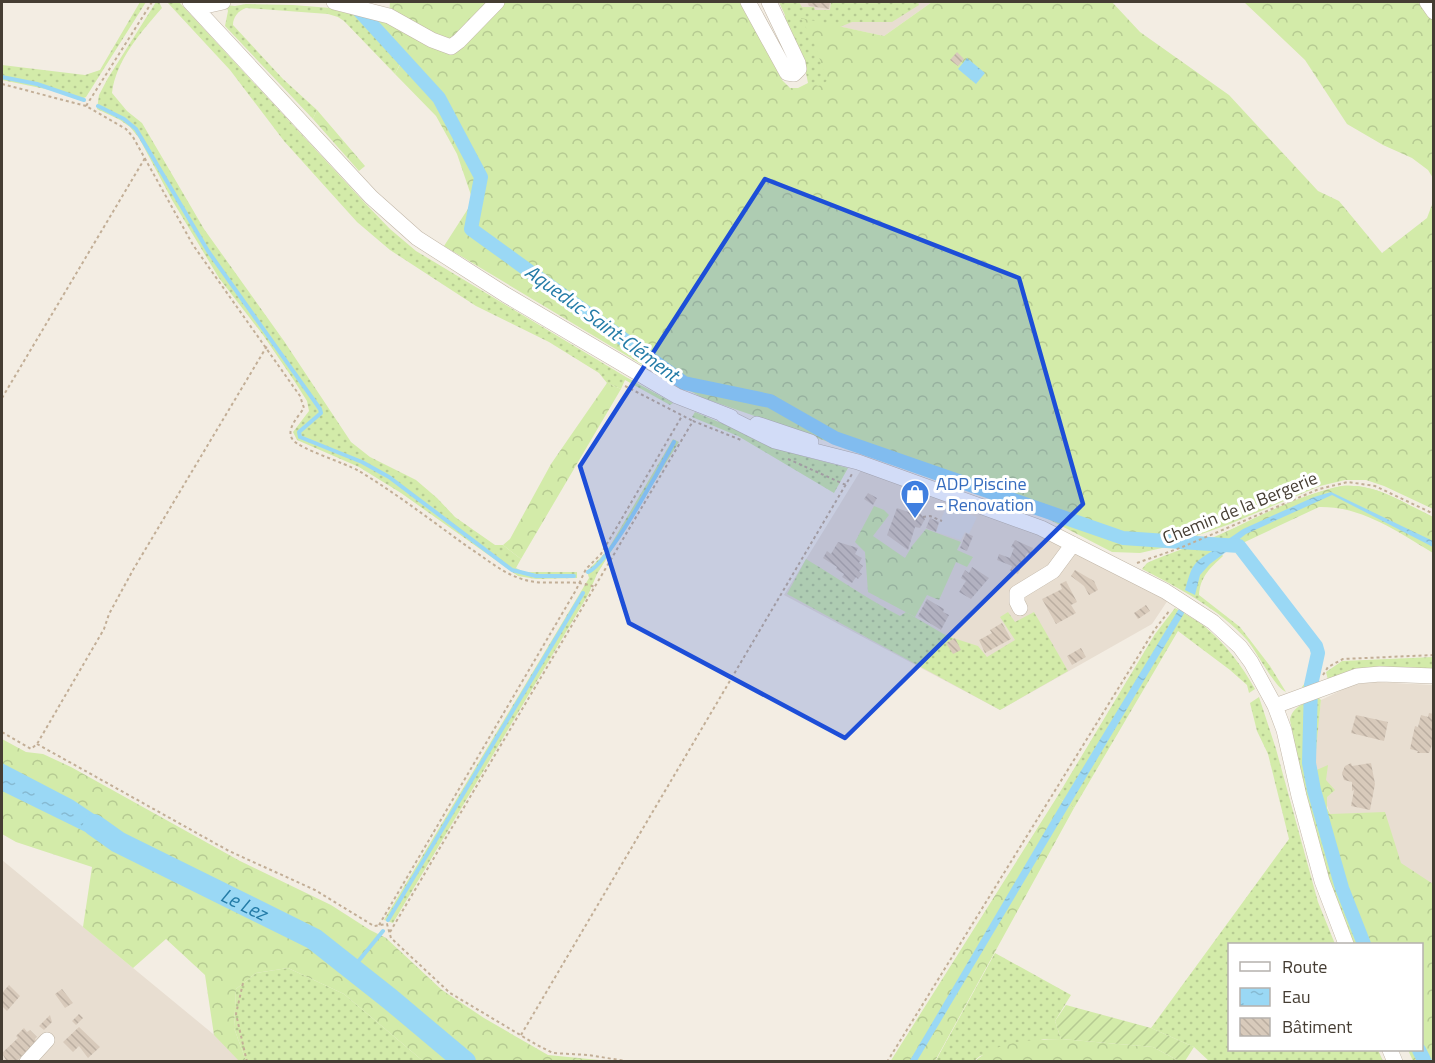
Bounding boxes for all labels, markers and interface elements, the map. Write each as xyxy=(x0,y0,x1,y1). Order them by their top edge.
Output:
water label: Aqueduc Saint-Clément xyxy=(519,256,688,391)
street label: Chemin de la Bergerie xyxy=(1158,464,1321,551)
place label: ADP Piscine - Renovation xyxy=(936,470,1034,518)
shop icon: ADP Piscine - Renovation xyxy=(899,478,931,520)
water label: Le Lez xyxy=(216,879,274,929)
legend xyxy=(1228,943,1423,1051)
text: Route xyxy=(1282,953,1327,980)
text: Eau xyxy=(1282,983,1311,1010)
text: Bâtiment xyxy=(1282,1013,1353,1040)

